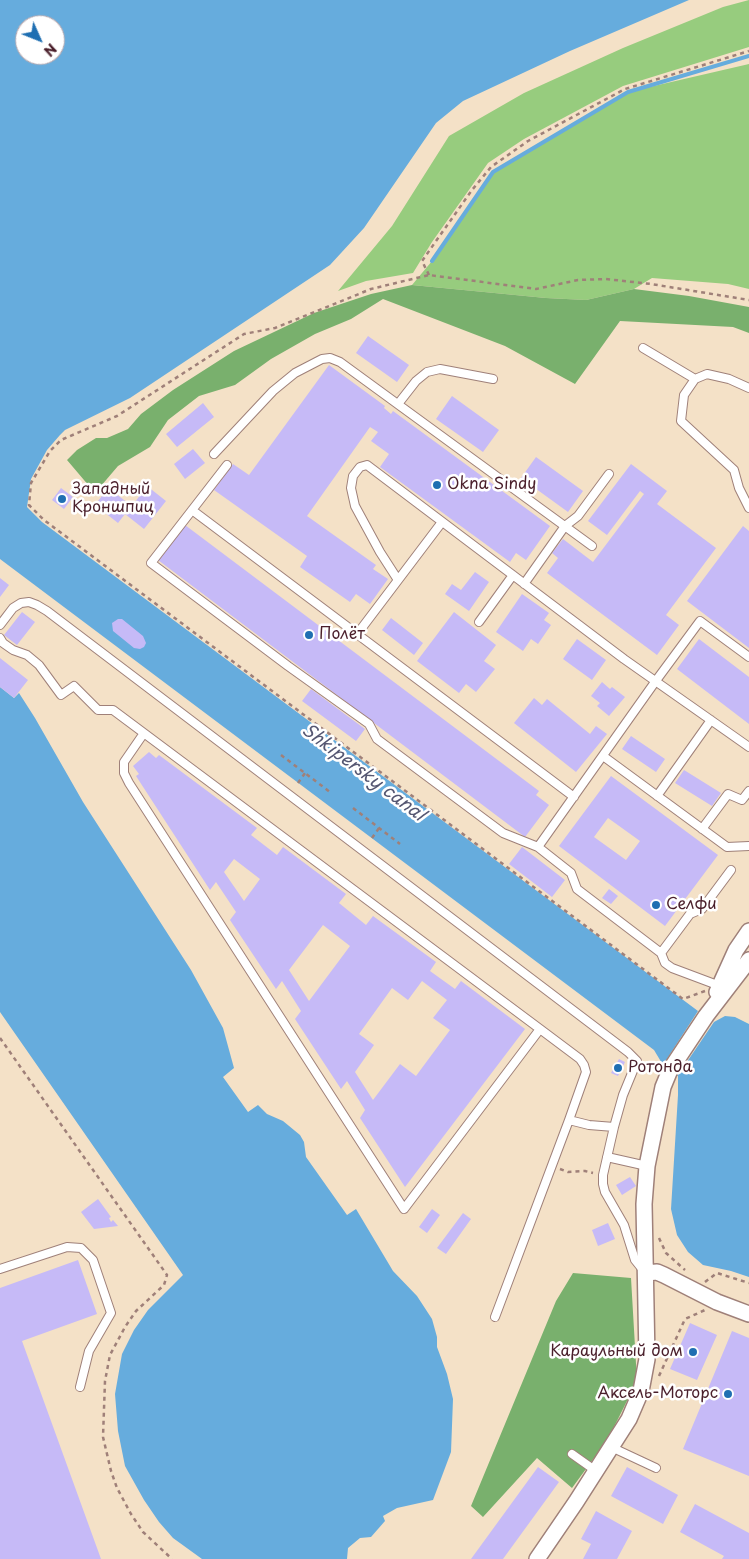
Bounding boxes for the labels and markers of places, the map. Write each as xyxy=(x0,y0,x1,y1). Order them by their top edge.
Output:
place label: Okna Sindy xyxy=(447,475,537,495)
marker: Okna Sindy xyxy=(431,479,443,491)
place label: Западный Кроншпиц xyxy=(72,480,154,518)
marker: Западный Кроншпиц xyxy=(56,493,68,505)
place label: Полёт xyxy=(319,625,365,645)
marker: Полёт xyxy=(303,629,315,641)
place label: Селфи xyxy=(666,895,717,915)
marker: Селфи xyxy=(650,899,662,911)
place label: Ротонда xyxy=(628,1058,692,1078)
marker: Ротонда xyxy=(612,1062,624,1074)
place label: Караульный дом xyxy=(550,1342,683,1362)
marker: Караульный дом xyxy=(687,1346,699,1358)
place label: Аксель-Моторс xyxy=(598,1384,718,1404)
marker: Аксель-Моторс xyxy=(722,1388,734,1400)

